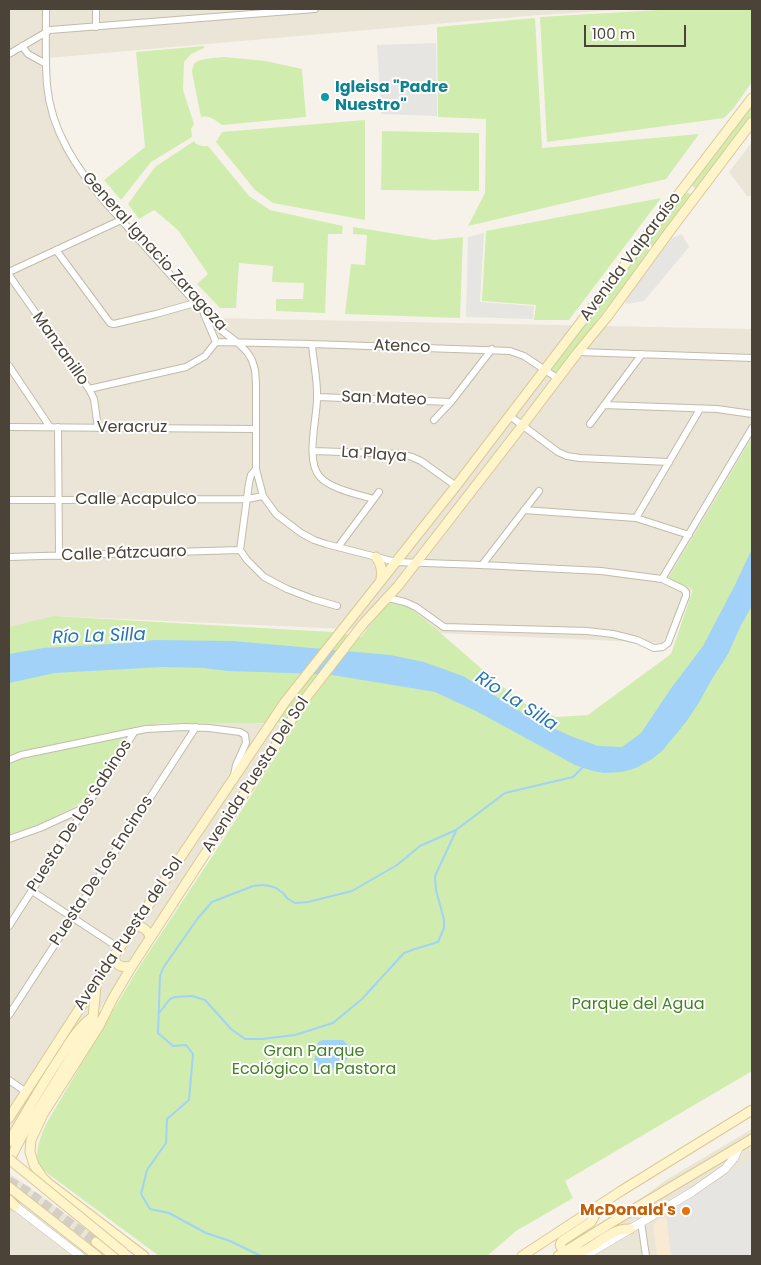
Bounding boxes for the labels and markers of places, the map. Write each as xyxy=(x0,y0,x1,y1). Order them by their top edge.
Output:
place label: Igleisa "Padre Nuestro" xyxy=(335,78,448,116)
marker: Igleisa "Padre Nuestro" xyxy=(319,91,331,103)
place label: McDonald's xyxy=(580,1201,676,1221)
marker: McDonald's xyxy=(680,1205,692,1217)

